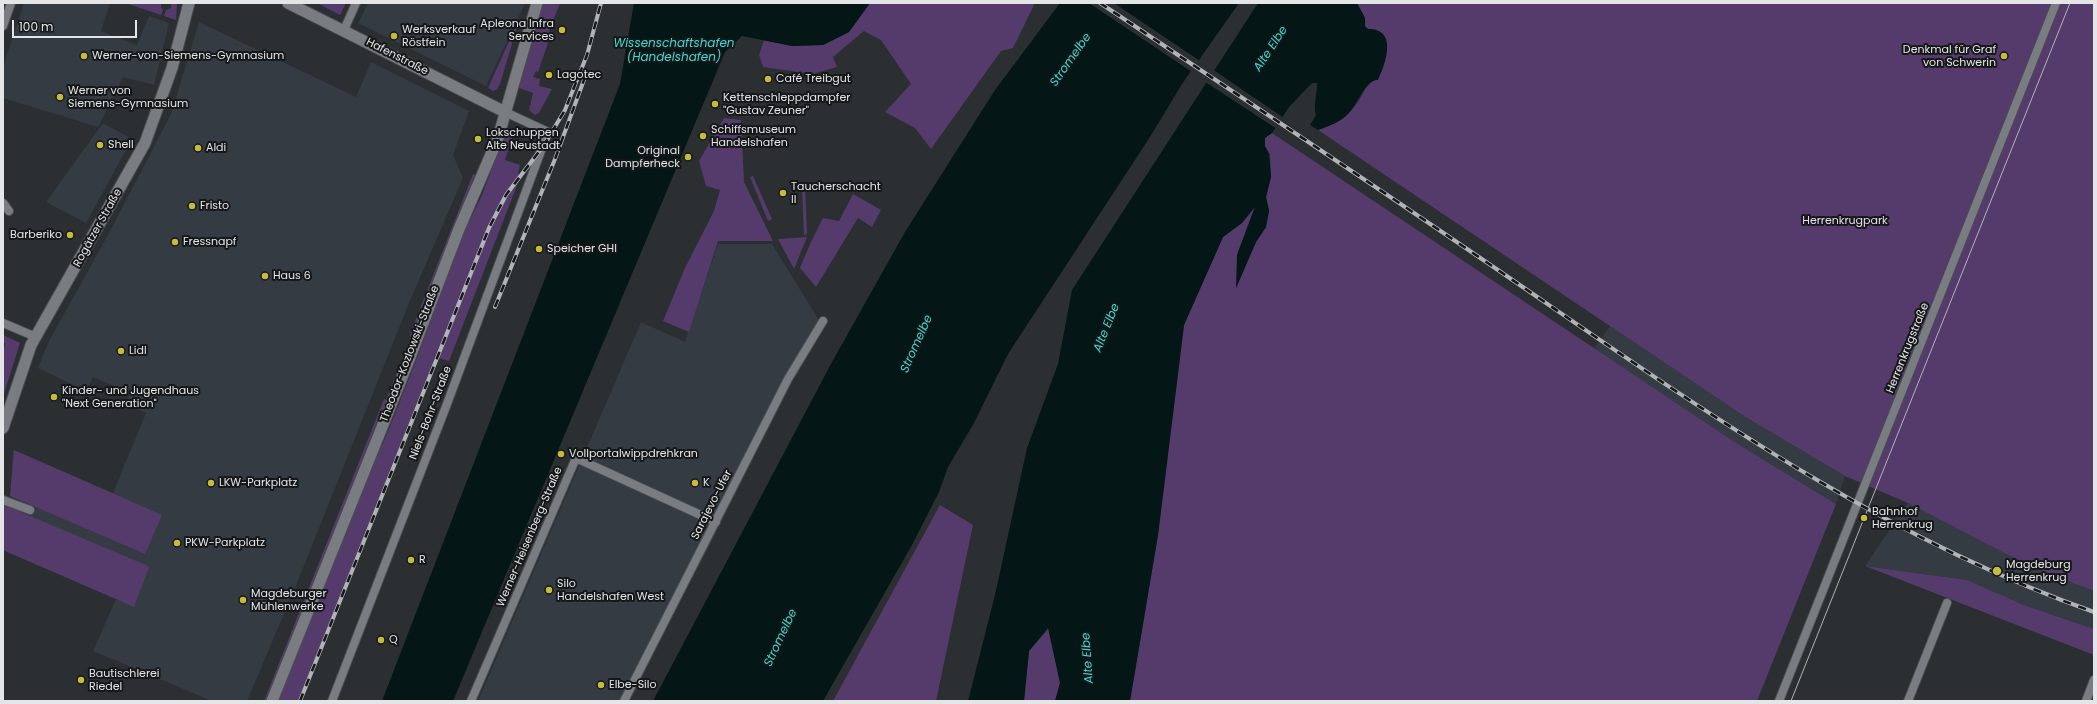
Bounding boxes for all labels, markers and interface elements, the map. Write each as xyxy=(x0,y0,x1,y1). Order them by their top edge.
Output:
scale bar xyxy=(14,12,139,38)
place label: Apleona Infra Services xyxy=(480,17,554,43)
text: 100 m xyxy=(19,18,53,35)
place label: Werksverkauf Röstfein xyxy=(402,23,476,49)
water label: Alte Elbe xyxy=(1251,24,1291,74)
marker: Apleona Infra Services xyxy=(557,25,567,35)
marker: Werksverkauf Röstfein xyxy=(389,31,399,41)
water label: Stromelbe xyxy=(1047,31,1095,89)
street label: Hafenstraße xyxy=(364,36,430,78)
water label: Wissenschaftshafen (Handelshafen) xyxy=(613,37,735,65)
place label: Denkmal für Graf von Schwerin xyxy=(1903,43,1996,69)
place label: Werner-von-Siemens-Gymnasium xyxy=(92,49,284,63)
marker: Werner-von-Siemens-Gymnasium xyxy=(79,51,89,61)
marker: Denkmal für Graf von Schwerin xyxy=(1999,51,2009,61)
place label: Lagotec xyxy=(557,68,601,82)
marker: Lagotec xyxy=(544,70,554,80)
place label: Café Treibgut xyxy=(776,72,851,86)
marker: Café Treibgut xyxy=(763,74,773,84)
place label: Werner von Siemens-Gymnasium xyxy=(68,84,188,110)
place label: Kettenschleppdampfer "Gustav Zeuner" xyxy=(723,91,850,117)
marker: Werner von Siemens-Gymnasium xyxy=(55,92,65,102)
marker: Kettenschleppdampfer "Gustav Zeuner" xyxy=(710,99,720,109)
place label: Schiffsmuseum Handelshafen xyxy=(711,123,796,149)
place label: Lokschuppen Alte Neustadt xyxy=(486,126,560,152)
marker: Schiffsmuseum Handelshafen xyxy=(698,131,708,141)
marker: Lokschuppen Alte Neustadt xyxy=(473,134,483,144)
place label: Shell xyxy=(108,138,134,152)
marker: Shell xyxy=(95,140,105,150)
place label: Aldi xyxy=(206,141,226,155)
marker: Aldi xyxy=(193,143,203,153)
place label: Original Dampferheck xyxy=(605,144,680,170)
marker: Original Dampferheck xyxy=(683,152,693,162)
place label: Taucherschacht II xyxy=(791,180,881,206)
street label: Rogätzer Straße xyxy=(71,186,125,270)
marker: Taucherschacht II xyxy=(778,188,788,198)
place label: Fristo xyxy=(200,199,229,213)
marker: Fristo xyxy=(187,201,197,211)
park label: Herrenkrugpark xyxy=(1802,214,1888,228)
place label: Barberiko xyxy=(10,228,62,242)
marker: Barberiko xyxy=(65,230,75,240)
place label: Fressnapf xyxy=(183,235,236,249)
marker: Fressnapf xyxy=(170,237,180,247)
place label: Speicher GHI xyxy=(547,242,617,256)
marker: Speicher GHI xyxy=(534,244,544,254)
place label: Haus 6 xyxy=(273,269,311,283)
marker: Haus 6 xyxy=(260,271,270,281)
street label: Theodor-Kozlowski-Straße xyxy=(378,284,442,424)
street label: Herrenkrugstraße xyxy=(1884,301,1932,395)
water label: Alte Elbe xyxy=(1091,302,1123,354)
water label: Stromelbe xyxy=(898,313,936,375)
place label: Lidl xyxy=(129,344,147,358)
marker: Lidl xyxy=(116,346,126,356)
street label: Niels-Bohr-Straße xyxy=(407,364,455,462)
place label: Kinder- und Jugendhaus "Next Generation" xyxy=(62,384,199,410)
marker: Kinder- und Jugendhaus "Next Generation" xyxy=(49,392,59,402)
place label: Vollportalwippdrehkran xyxy=(569,447,698,461)
marker: Vollportalwippdrehkran xyxy=(556,449,566,459)
street label: Werner-Heisenberg-Straße xyxy=(495,465,565,609)
street label: Sarajevo-Ufer xyxy=(689,468,735,542)
place label: LKW-Parkplatz xyxy=(219,476,297,490)
place label: K xyxy=(703,476,710,490)
marker: LKW-Parkplatz xyxy=(206,478,216,488)
marker: K xyxy=(690,478,700,488)
place label: Bahnhof Herrenkrug xyxy=(1872,505,1933,531)
marker: Bahnhof Herrenkrug xyxy=(1859,513,1869,523)
place label: PKW-Parkplatz xyxy=(185,536,265,550)
marker: PKW-Parkplatz xyxy=(172,538,182,548)
place label: R xyxy=(419,553,426,567)
marker: R xyxy=(406,555,416,565)
place label: Magdeburg Herrenkrug xyxy=(2006,558,2071,584)
marker: Magdeburg Herrenkrug xyxy=(1991,565,2003,577)
place label: Silo Handelshafen West xyxy=(557,577,664,603)
marker: Silo Handelshafen West xyxy=(544,585,554,595)
place label: Magdeburger Mühlenwerke xyxy=(251,587,327,613)
marker: Magdeburger Mühlenwerke xyxy=(238,595,248,605)
water label: Stromelbe xyxy=(761,607,801,669)
water label: Alte Elbe xyxy=(1079,632,1097,684)
place label: Q xyxy=(389,633,398,647)
marker: Q xyxy=(376,635,386,645)
place label: Bautischlerei Riedel xyxy=(89,667,160,693)
marker: Bautischlerei Riedel xyxy=(76,675,86,685)
place label: Elbe-Silo xyxy=(609,678,657,692)
marker: Elbe-Silo xyxy=(596,680,606,690)

